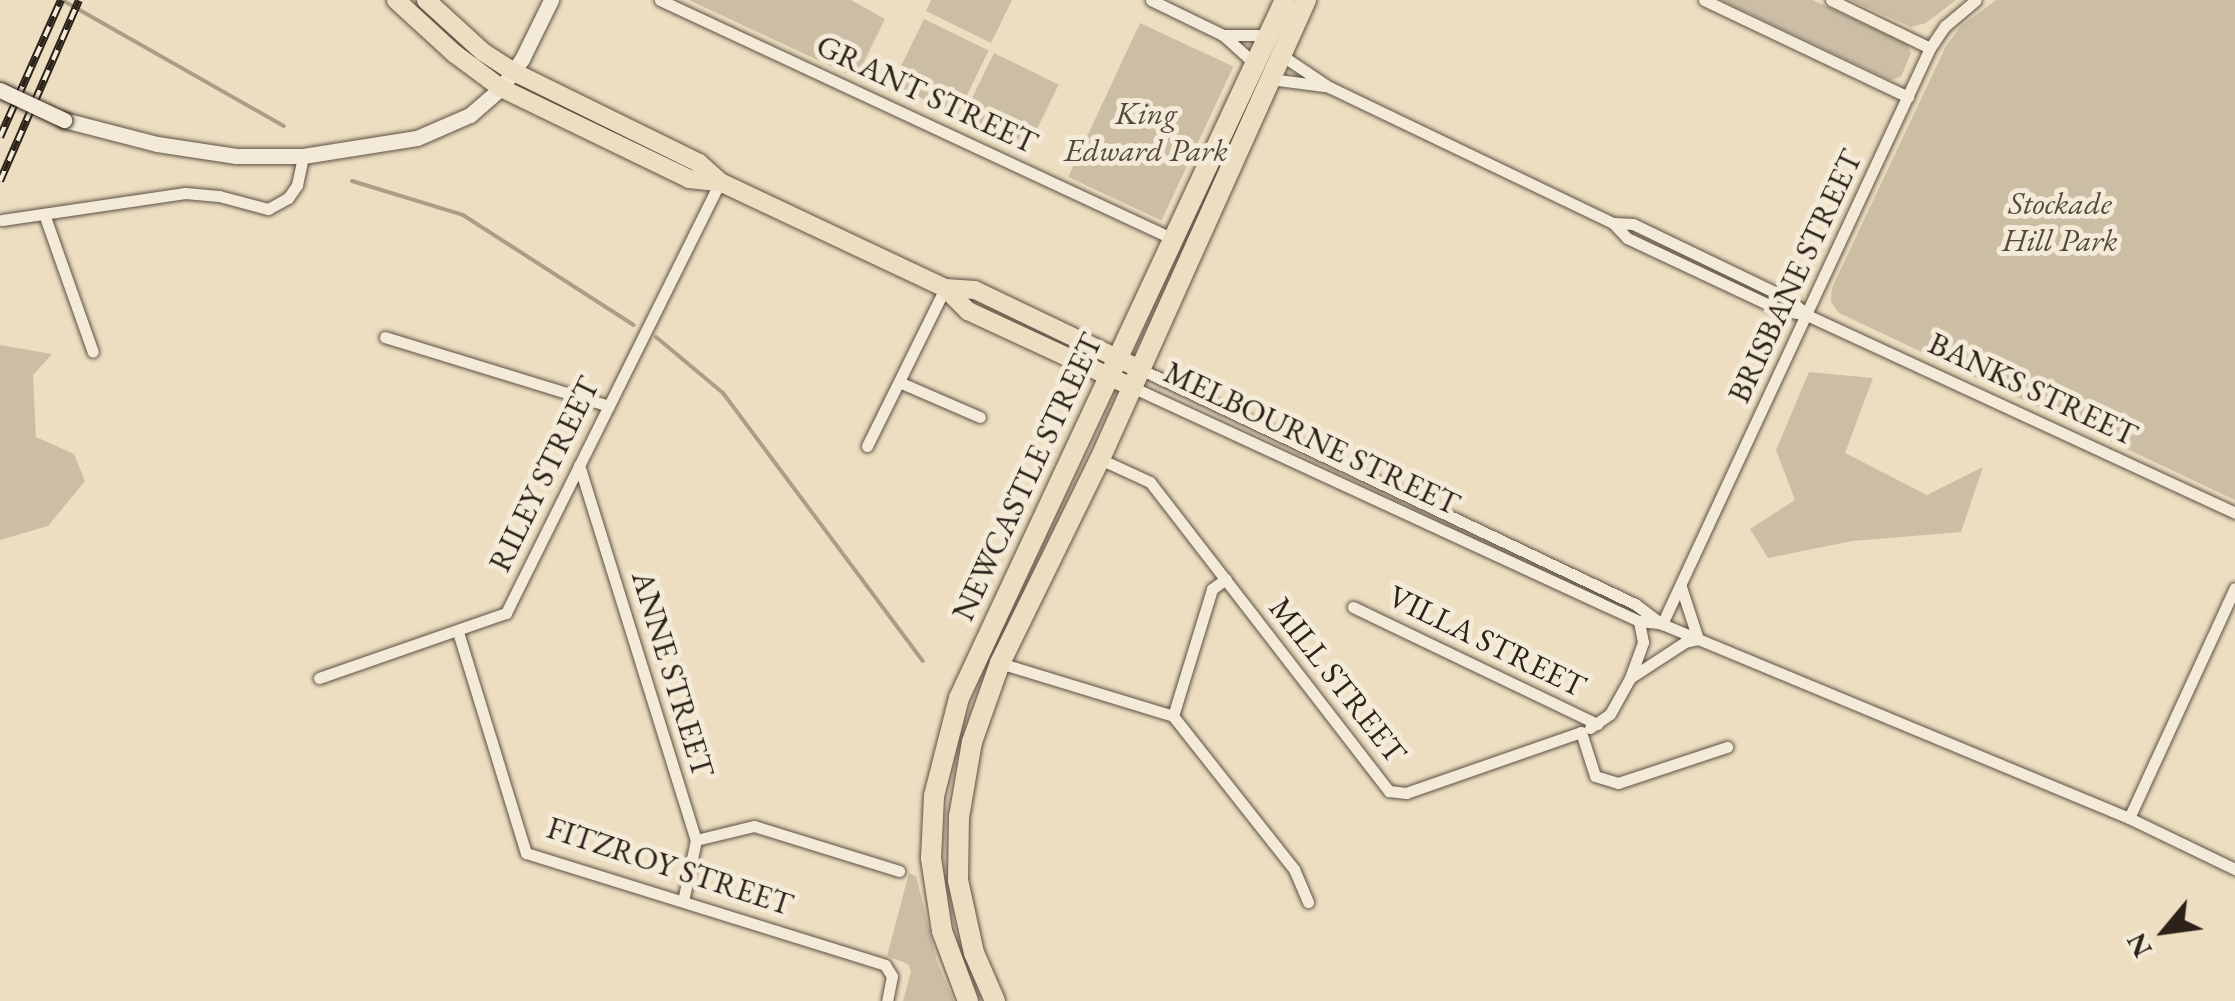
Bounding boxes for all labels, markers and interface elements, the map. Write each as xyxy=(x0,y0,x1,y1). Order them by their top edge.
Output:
street label: GRANT STREET xyxy=(810,26,1044,162)
park label: King Edward Park xyxy=(1064,95,1228,170)
street label: BRISBANE STREET xyxy=(1720,143,1870,409)
park label: Stockade Hill Park xyxy=(2002,185,2118,260)
street label: BANKS STREET xyxy=(1922,324,2144,454)
street label: NEWCASTLE STREET xyxy=(944,327,1110,627)
street label: MELBOURNE STREET xyxy=(1158,353,1466,523)
street label: RILEY STREET xyxy=(480,370,608,578)
street label: ANNE STREET xyxy=(623,566,723,782)
street label: VILLA STREET xyxy=(1382,577,1592,705)
street label: MILL STREET xyxy=(1261,589,1415,771)
street label: FITZROY STREET xyxy=(542,808,798,924)
north arrow xyxy=(2115,881,2215,981)
text: N xyxy=(2118,927,2160,964)

